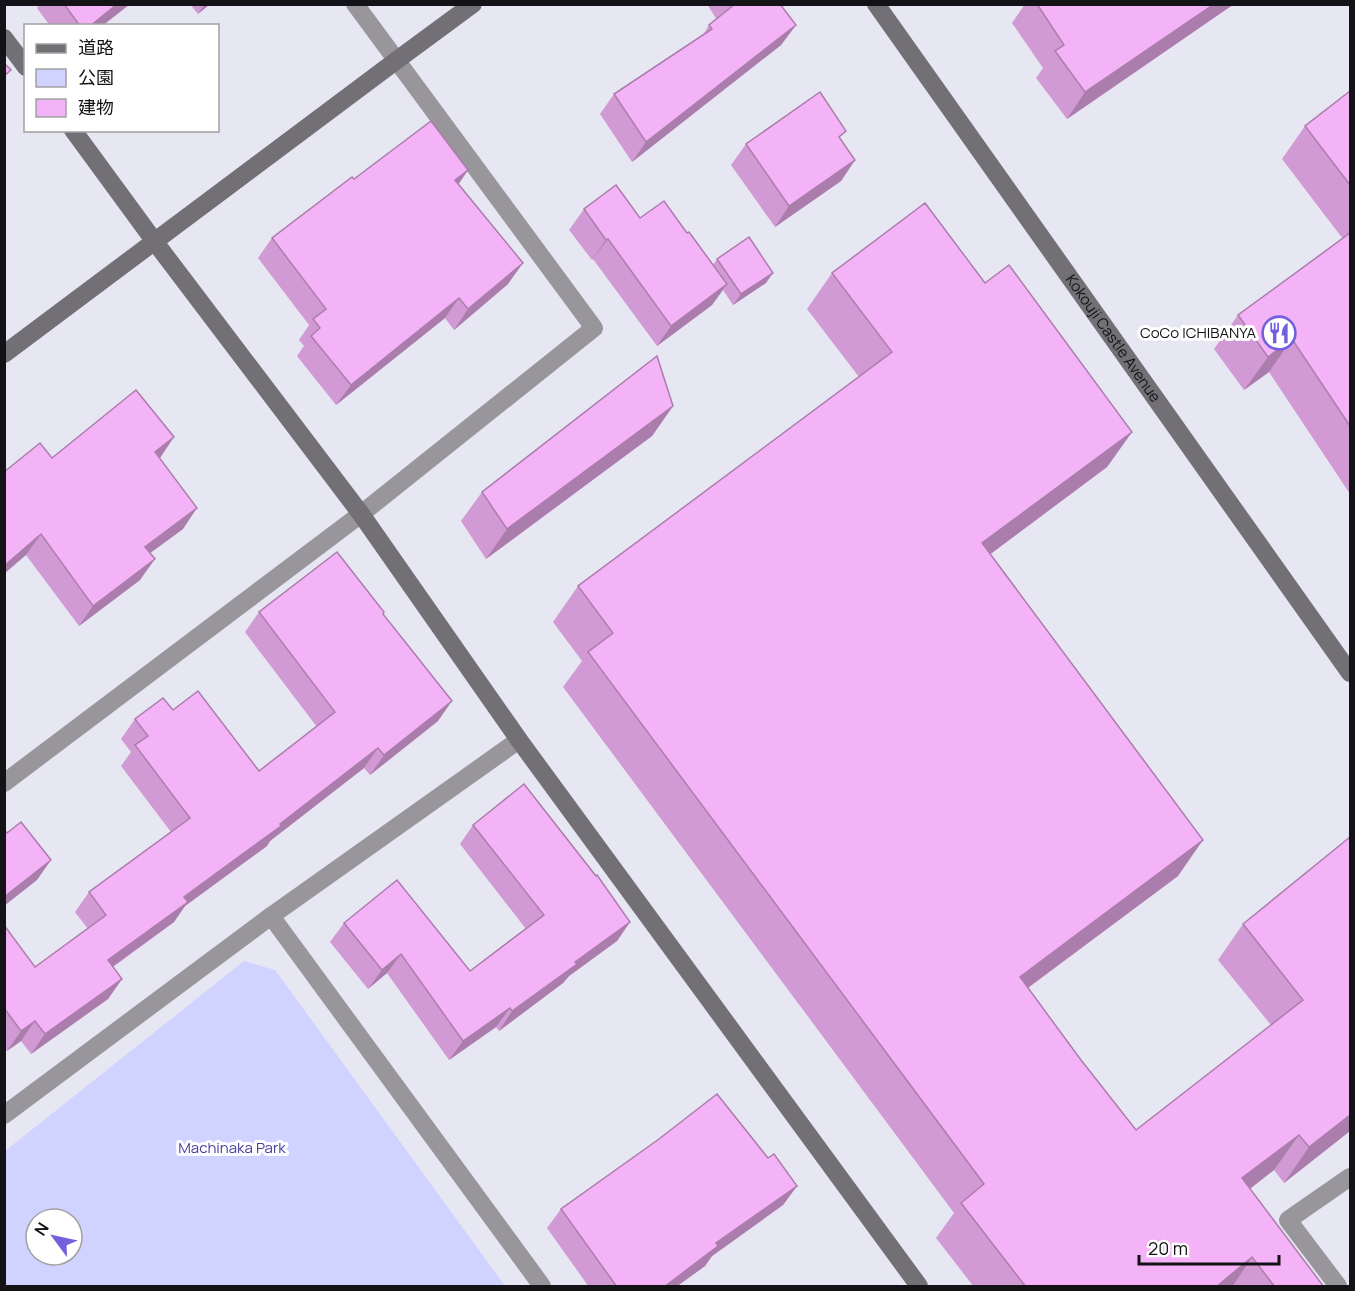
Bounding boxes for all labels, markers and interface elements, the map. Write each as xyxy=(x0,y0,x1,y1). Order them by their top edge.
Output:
legend xyxy=(24,24,219,132)
text: 道路 xyxy=(78,35,114,59)
text: 公園 xyxy=(78,65,114,89)
text: 建物 xyxy=(78,95,114,119)
street label: Kokouji Castle Avenue xyxy=(1061,270,1166,407)
restaurant icon: CoCo ICHIBANYA xyxy=(1261,315,1297,351)
place label: CoCo ICHIBANYA xyxy=(1140,322,1256,343)
park label: Machinaka Park xyxy=(178,1137,286,1158)
north arrow xyxy=(24,1207,84,1267)
text: N xyxy=(29,1218,54,1240)
scale bar xyxy=(1139,1228,1278,1266)
text: 20 m xyxy=(1148,1236,1188,1260)

